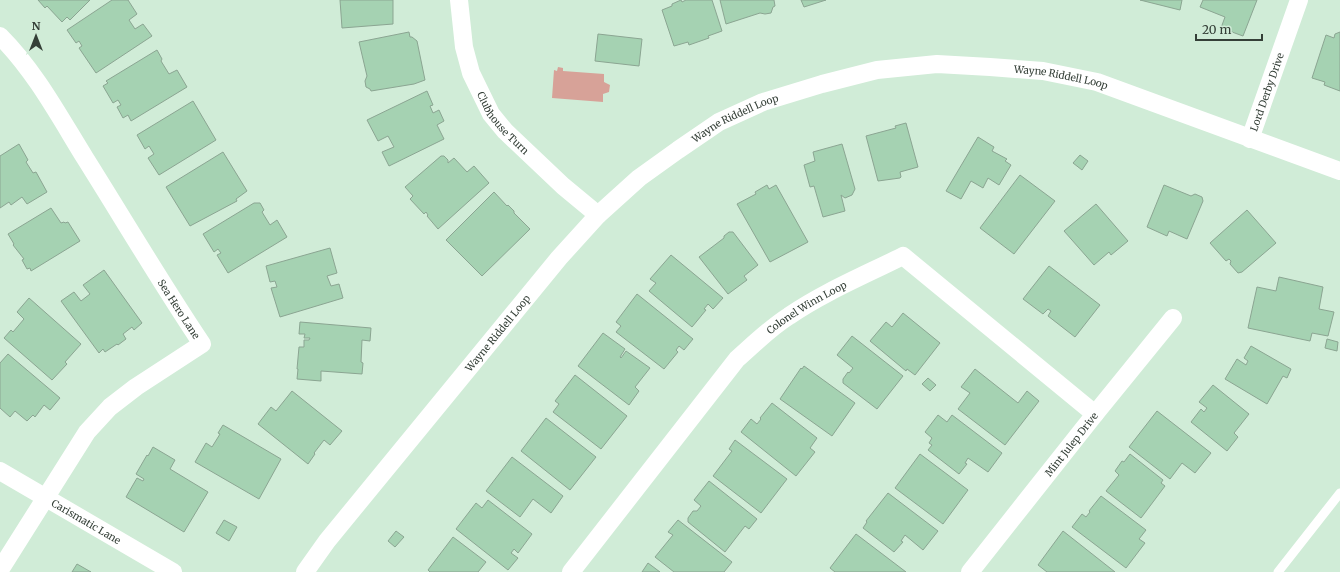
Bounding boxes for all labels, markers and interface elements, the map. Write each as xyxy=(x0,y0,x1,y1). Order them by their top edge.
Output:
north arrow xyxy=(16,16,56,56)
scale bar xyxy=(1196,16,1262,42)
text: N xyxy=(32,19,41,33)
text: 20 m xyxy=(1202,22,1231,37)
street label: Lord Derby Drive xyxy=(1247,51,1286,133)
street label: Wayne Riddell Loop xyxy=(1013,62,1110,92)
street label: Clubhouse Turn xyxy=(474,89,532,157)
street label: Wayne Riddell Loop xyxy=(688,91,780,146)
street label: Sea Hero Lane xyxy=(155,277,203,341)
street label: Colonel Winn Loop xyxy=(764,278,849,337)
street label: Wayne Riddell Loop xyxy=(462,292,533,375)
street label: Mint Julep Drive xyxy=(1042,409,1101,479)
street label: Carismatic Lane xyxy=(49,496,123,547)

